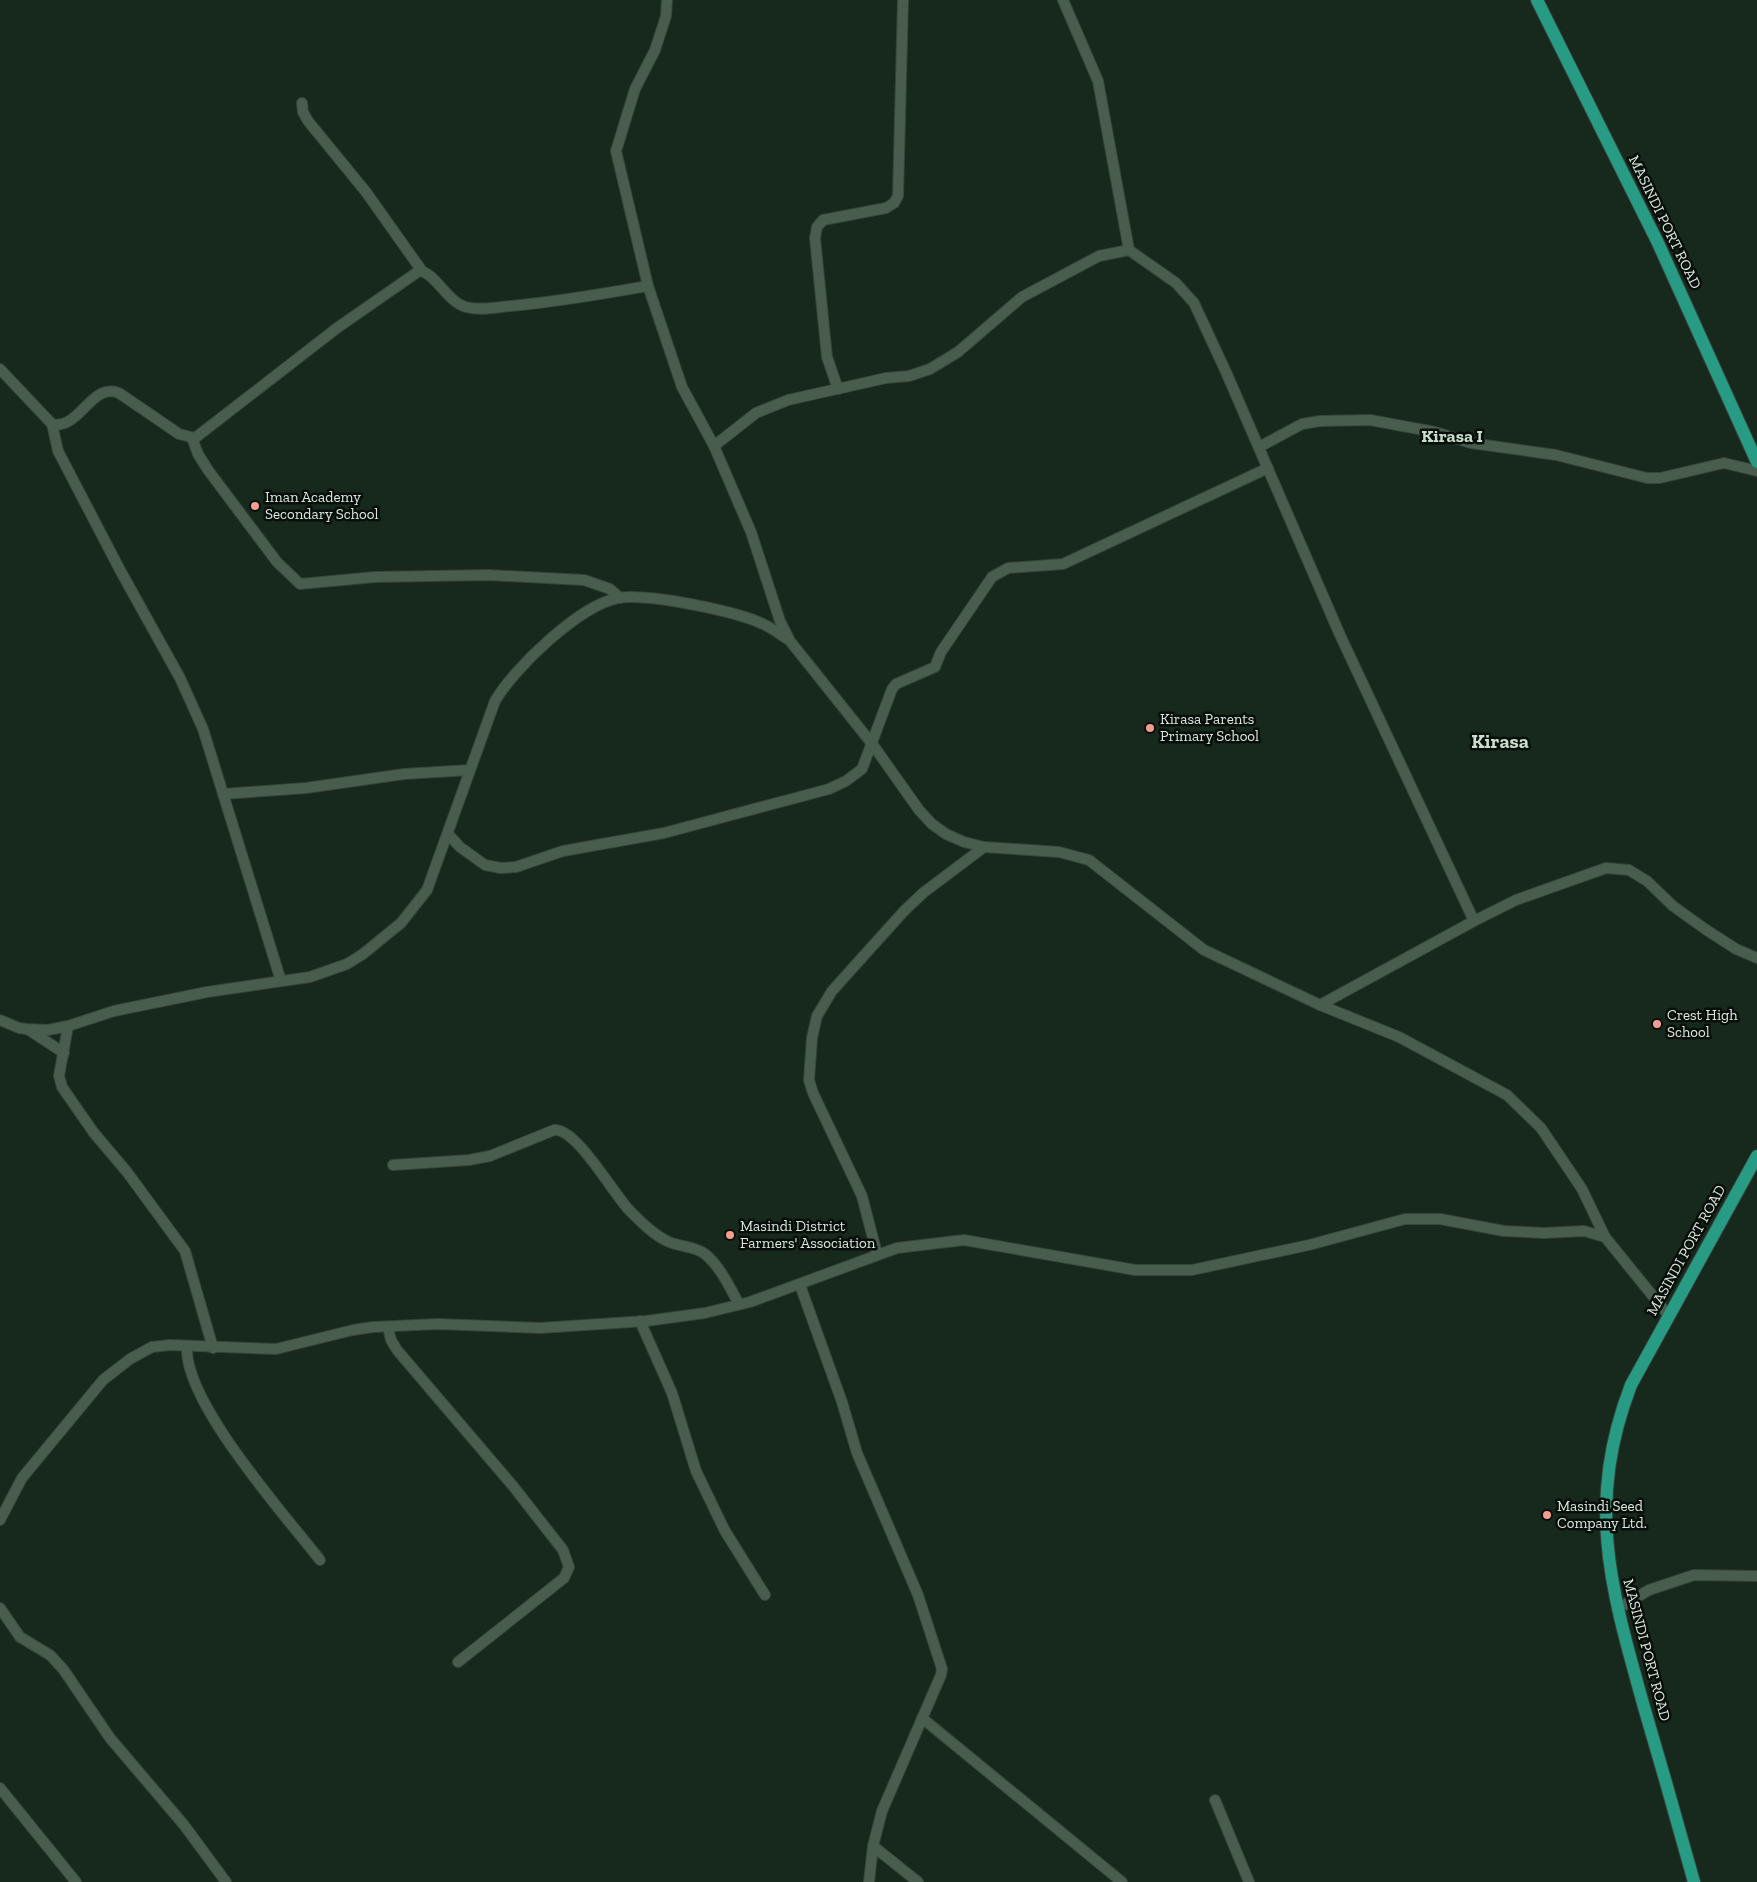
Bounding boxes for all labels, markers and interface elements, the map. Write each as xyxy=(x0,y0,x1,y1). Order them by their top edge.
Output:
street label: MASINDI PORT ROAD xyxy=(1625,152,1705,292)
district label: Kirasa I xyxy=(1421,425,1483,447)
place label: Iman Academy Secondary School xyxy=(265,488,378,523)
marker: Iman Academy Secondary School xyxy=(249,500,261,512)
place label: Kirasa Parents Primary School xyxy=(1160,710,1259,745)
marker: Kirasa Parents Primary School xyxy=(1144,722,1156,734)
district label: Kirasa xyxy=(1471,729,1529,753)
place label: Crest High School xyxy=(1667,1006,1738,1041)
marker: Crest High School xyxy=(1651,1018,1663,1030)
street label: MASINDI PORT ROAD xyxy=(1643,1182,1729,1318)
place label: Masindi District Farmers' Association xyxy=(740,1217,876,1252)
marker: Masindi District Farmers' Association xyxy=(724,1229,736,1241)
place label: Masindi Seed Company Ltd. xyxy=(1557,1497,1647,1532)
marker: Masindi Seed Company Ltd. xyxy=(1541,1509,1553,1521)
street label: MASINDI PORT ROAD xyxy=(1619,1577,1675,1723)

